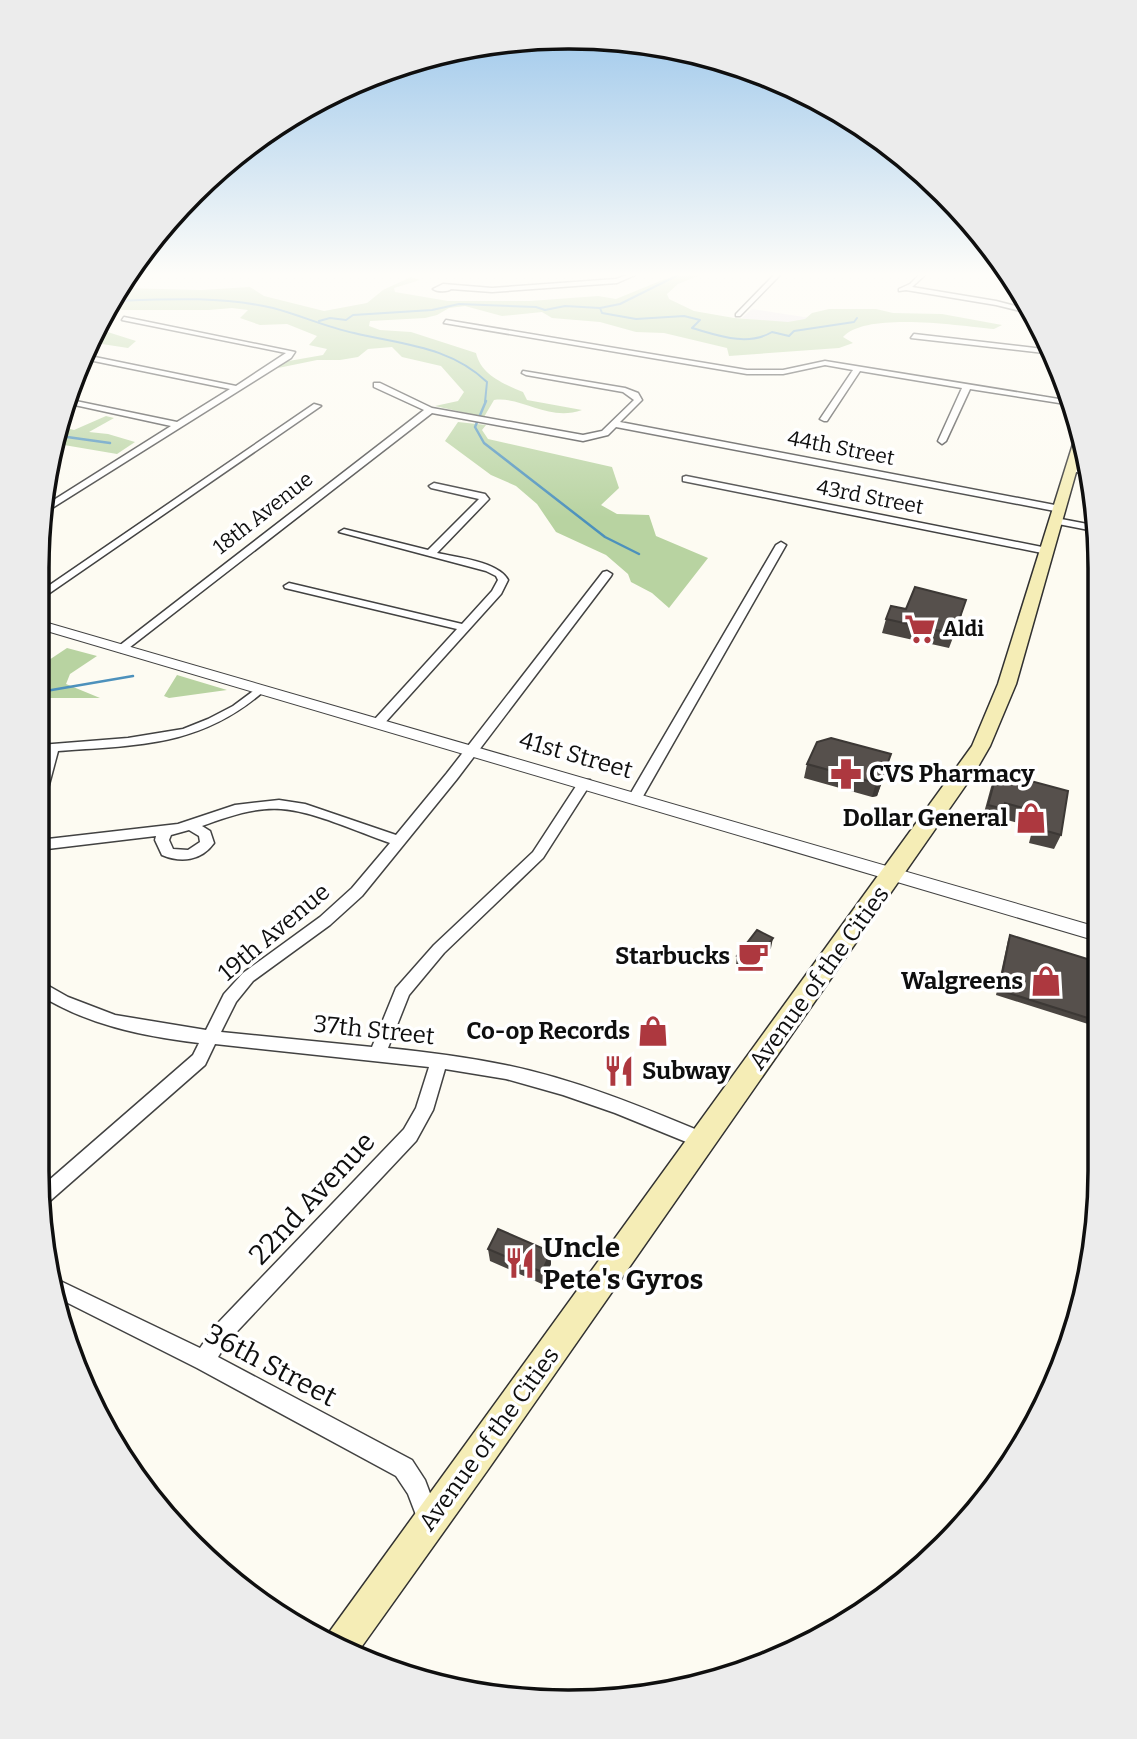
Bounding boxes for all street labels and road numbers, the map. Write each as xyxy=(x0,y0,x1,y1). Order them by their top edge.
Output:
street label: 44th Street xyxy=(785,425,897,471)
street label: 18th Avenue xyxy=(208,466,318,560)
street label: 43rd Street xyxy=(814,474,926,520)
street label: 41st Street xyxy=(516,725,636,785)
street label: 19th Avenue xyxy=(213,877,335,987)
street label: Avenue of the Cities xyxy=(743,881,895,1075)
street label: 37th Street xyxy=(312,1010,436,1050)
street label: 22nd Avenue xyxy=(242,1125,382,1271)
street label: 36th Street xyxy=(200,1317,342,1413)
street label: Avenue of the Cities xyxy=(413,1342,565,1536)

